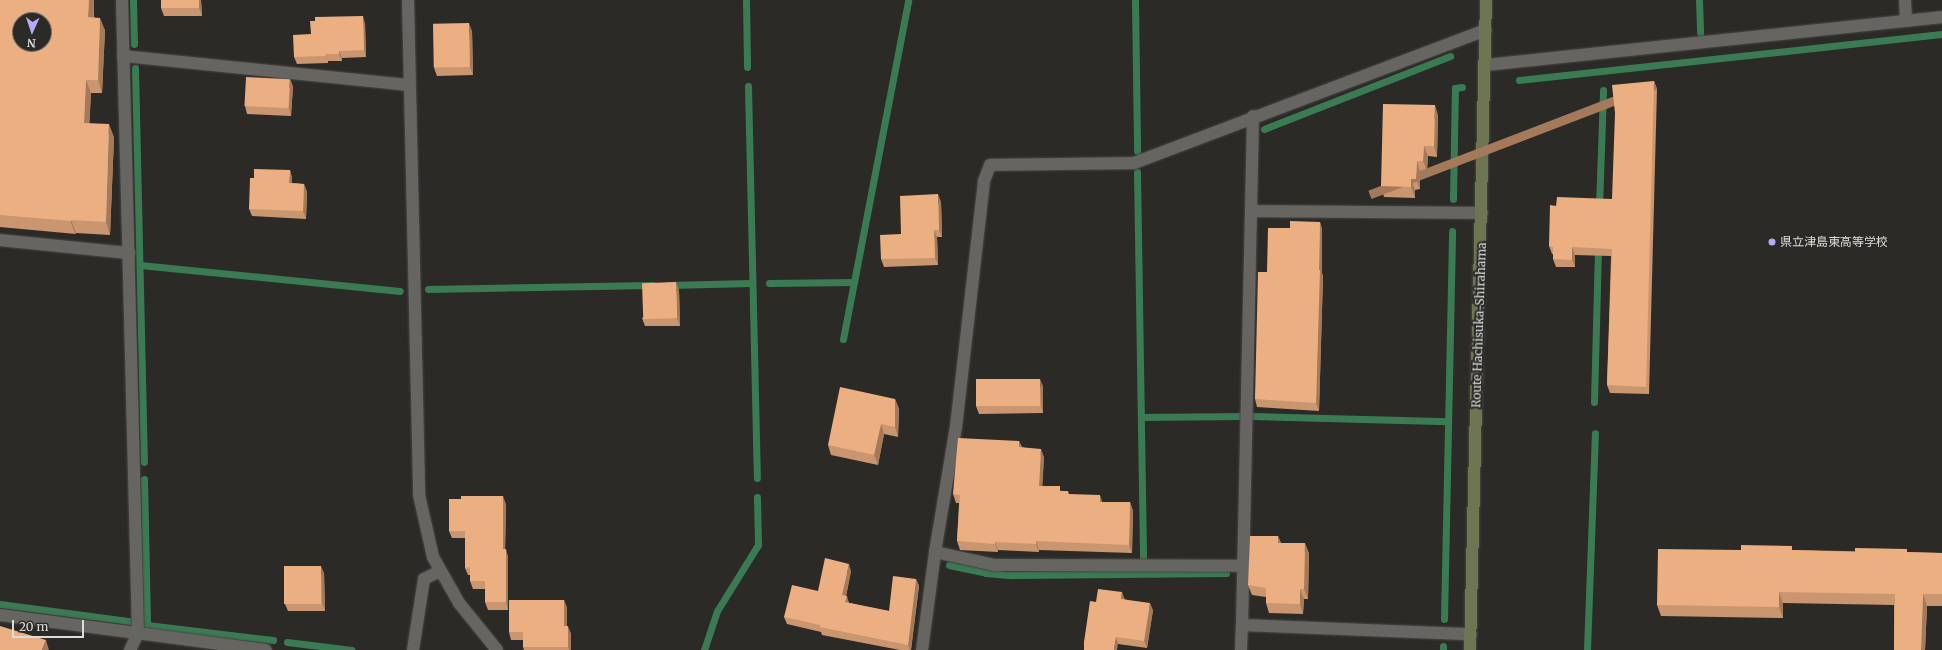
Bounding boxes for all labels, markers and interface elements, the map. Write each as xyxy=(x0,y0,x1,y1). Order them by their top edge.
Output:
north arrow xyxy=(12,12,52,52)
text: N xyxy=(27,36,36,50)
place label: 県立津島東高等学校 xyxy=(1780,235,1888,249)
marker: 県立津島東高等学校 xyxy=(1767,237,1777,247)
street label: Route Hachisuka-Shirahama xyxy=(1469,242,1489,408)
scale bar xyxy=(14,612,86,638)
text: 20 m xyxy=(19,619,48,634)

